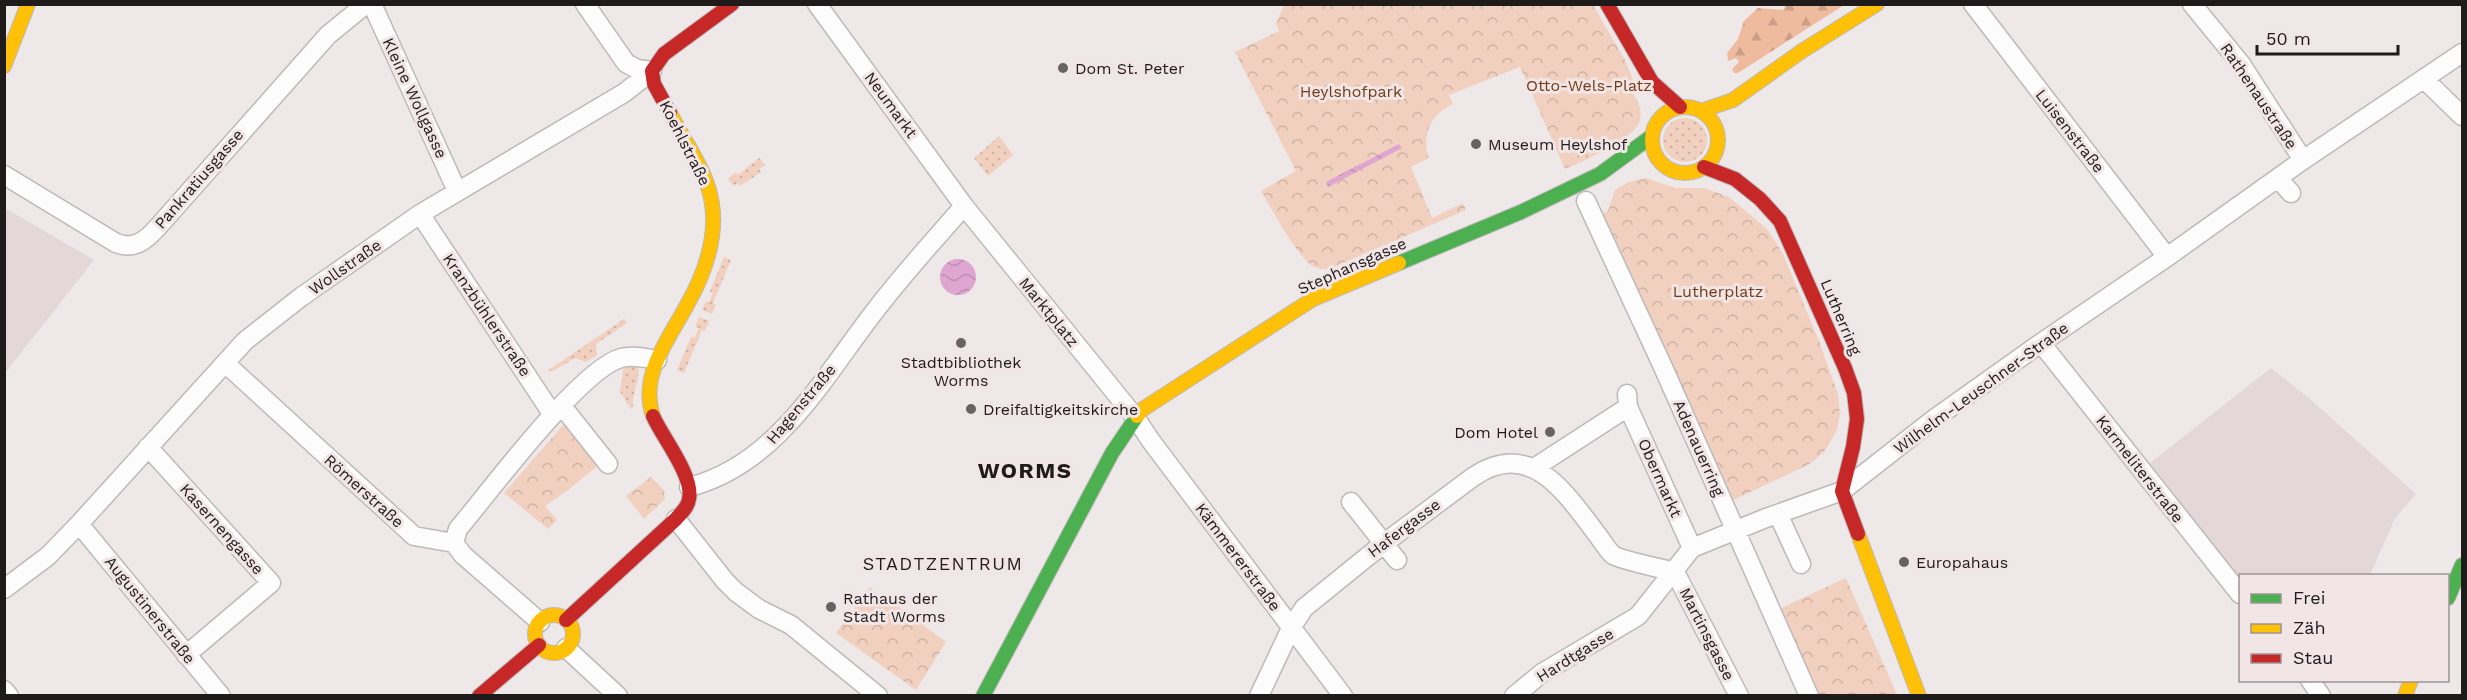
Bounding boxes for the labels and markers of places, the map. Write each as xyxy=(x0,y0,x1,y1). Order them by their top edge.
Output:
place label: Dom St. Peter xyxy=(1075,59,1185,78)
marker: Dom St. Peter xyxy=(1056,61,1070,75)
place label: Museum Heylshof xyxy=(1488,135,1628,154)
marker: Museum Heylshof xyxy=(1469,137,1483,151)
marker: Stadtbibliothek Worms xyxy=(954,336,968,350)
place label: Stadtbibliothek Worms xyxy=(901,353,1021,390)
place label: Dreifaltigkeitskirche xyxy=(983,400,1138,419)
marker: Dreifaltigkeitskirche xyxy=(964,402,978,416)
place label: Dom Hotel xyxy=(1454,423,1538,442)
marker: Dom Hotel xyxy=(1543,425,1557,439)
place label: Europahaus xyxy=(1916,553,2008,572)
marker: Europahaus xyxy=(1897,555,1911,569)
place label: Rathaus der Stadt Worms xyxy=(843,589,945,626)
marker: Rathaus der Stadt Worms xyxy=(824,600,838,614)

